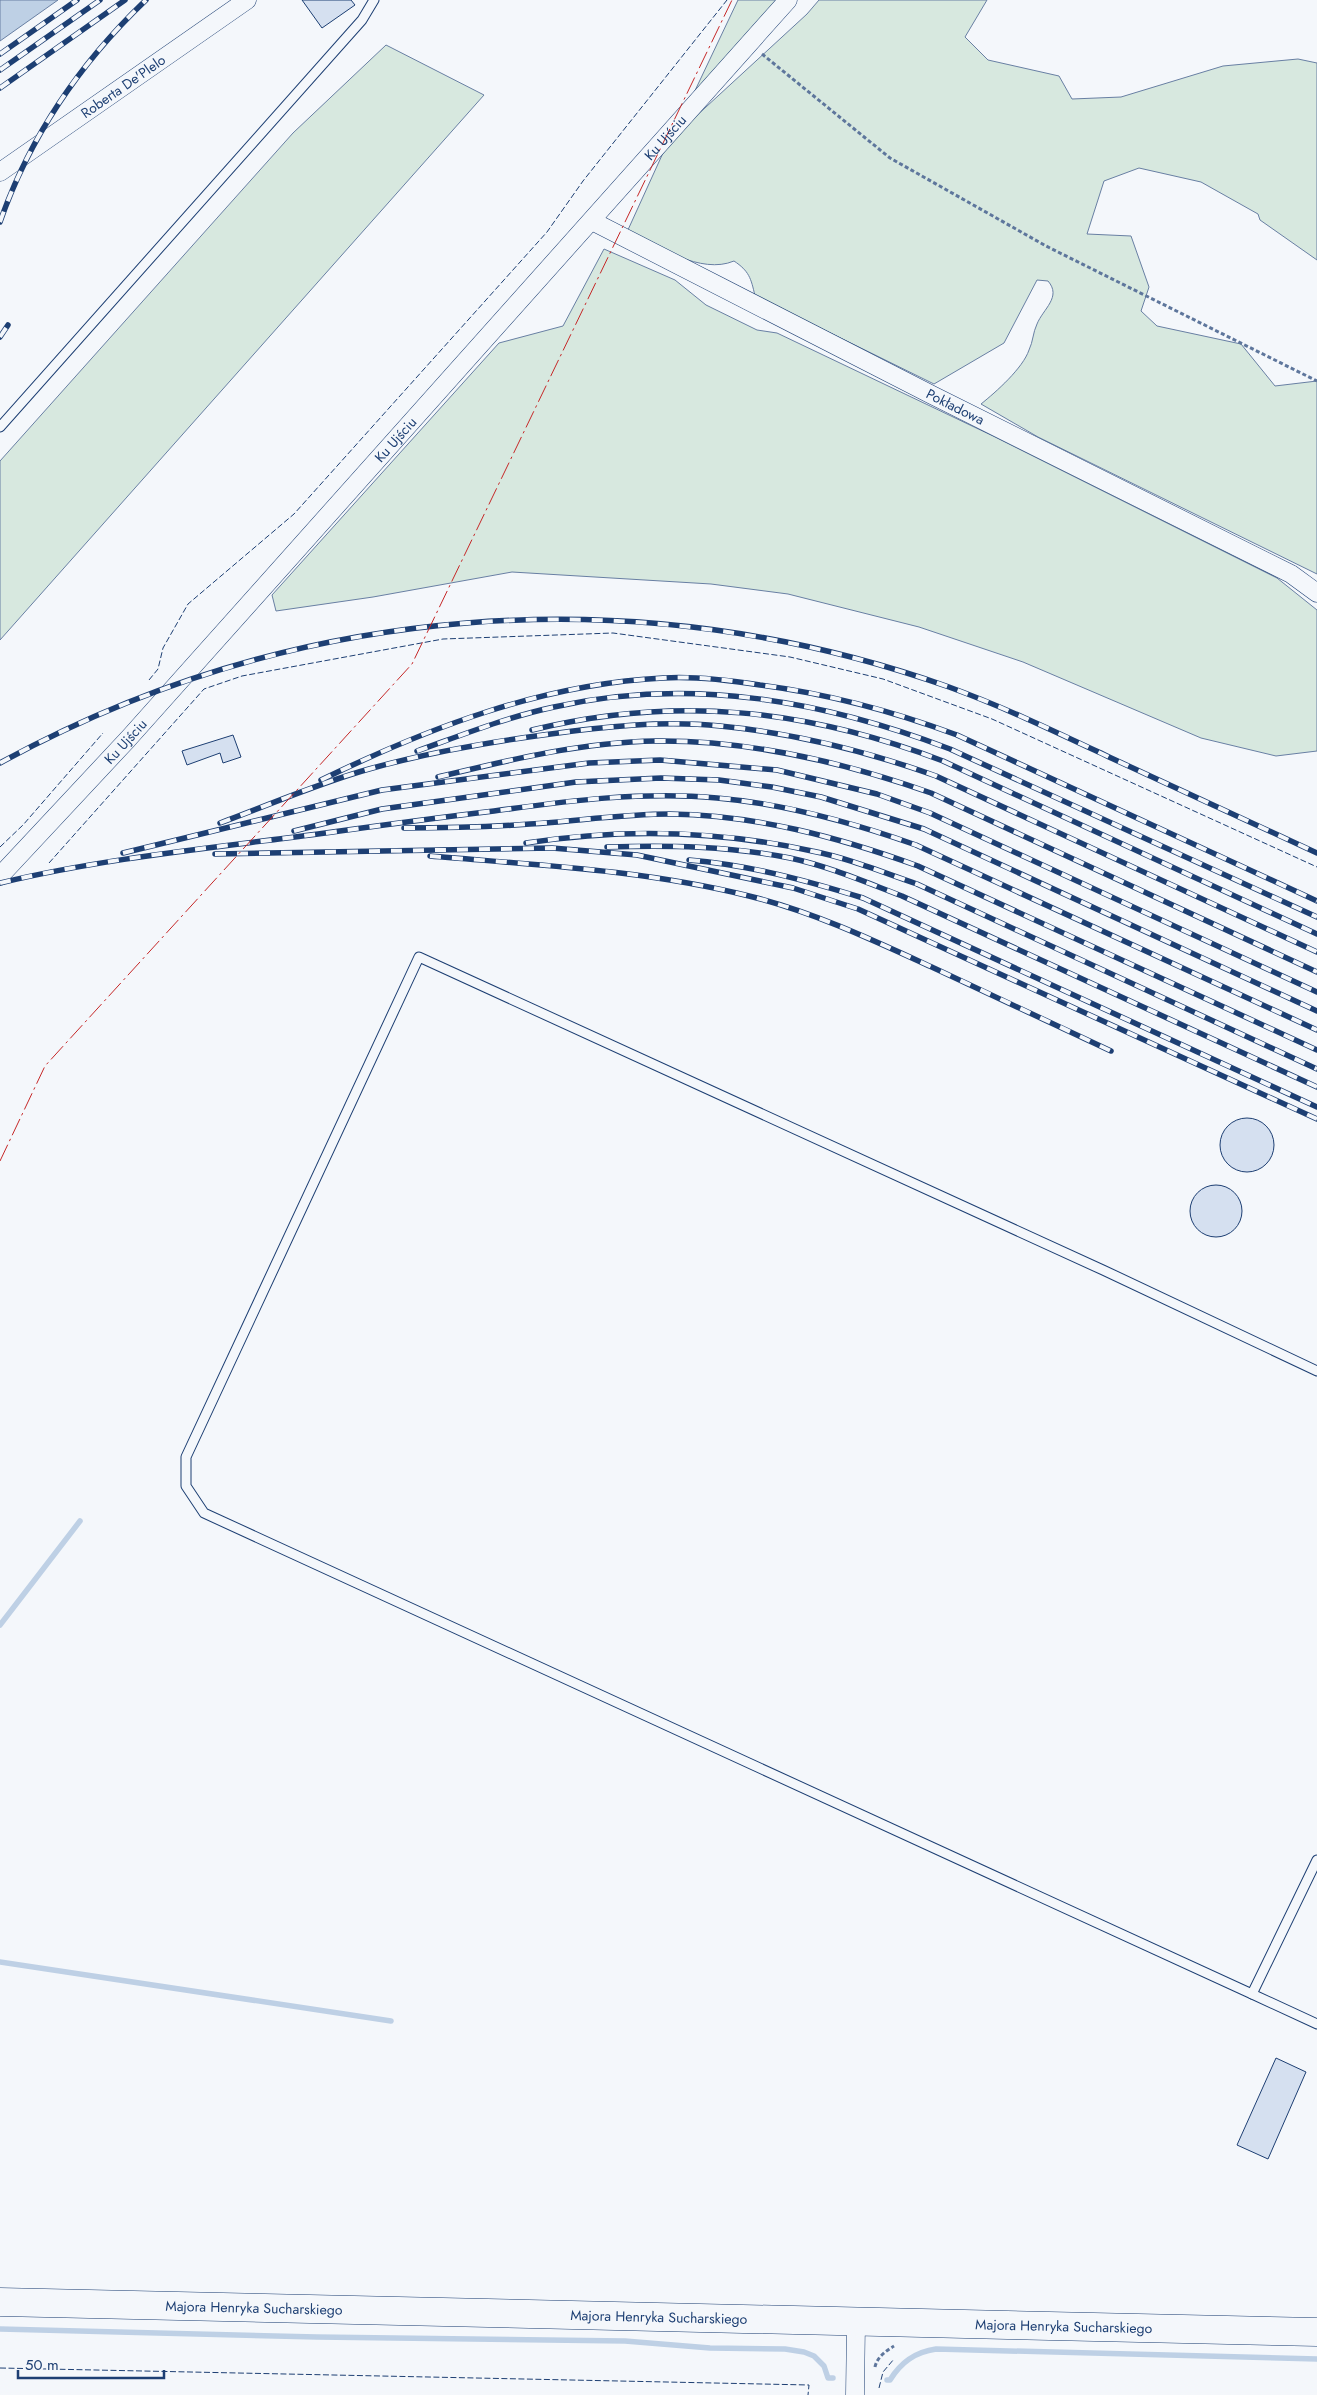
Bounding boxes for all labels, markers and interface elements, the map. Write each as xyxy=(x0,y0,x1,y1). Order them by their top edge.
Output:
street label: Roberta De'Plelo xyxy=(77,50,170,123)
street label: Ku Ujściu xyxy=(640,110,691,165)
street label: Pokładowa xyxy=(923,384,988,430)
street label: Ku Ujściu xyxy=(370,412,421,467)
street label: Ku Ujściu xyxy=(100,715,151,768)
street label: Majora Henryka Sucharskiego xyxy=(165,2296,343,2320)
street label: Majora Henryka Sucharskiego xyxy=(570,2305,748,2329)
street label: Majora Henryka Sucharskiego xyxy=(975,2314,1153,2338)
scale bar xyxy=(18,2348,164,2380)
text: 50 m xyxy=(25,2354,59,2376)

